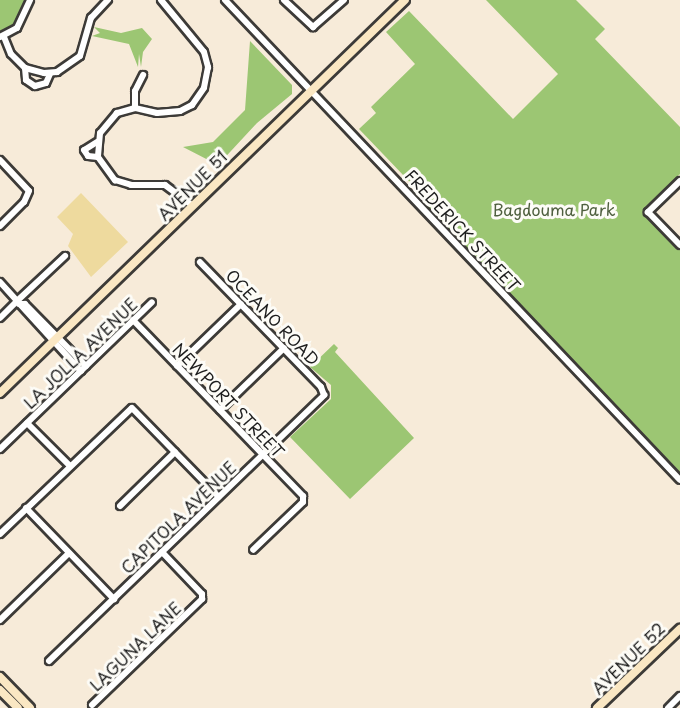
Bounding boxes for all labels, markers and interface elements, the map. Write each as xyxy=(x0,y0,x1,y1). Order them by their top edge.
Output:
street label: AVENUE 51 xyxy=(154,147,230,223)
street label: FREDERICK STREET xyxy=(401,165,525,295)
park label: Bagdouma Park xyxy=(493,199,615,219)
street label: OCEANO ROAD xyxy=(222,265,324,369)
street label: LA JOLLA AVENUE xyxy=(19,294,141,412)
street label: NEWPORT STREET xyxy=(169,339,289,461)
street label: CAPITOLA AVENUE xyxy=(116,456,240,578)
street label: LAGUNA LANE xyxy=(85,597,185,695)
street label: AVENUE 52 xyxy=(588,619,668,697)

